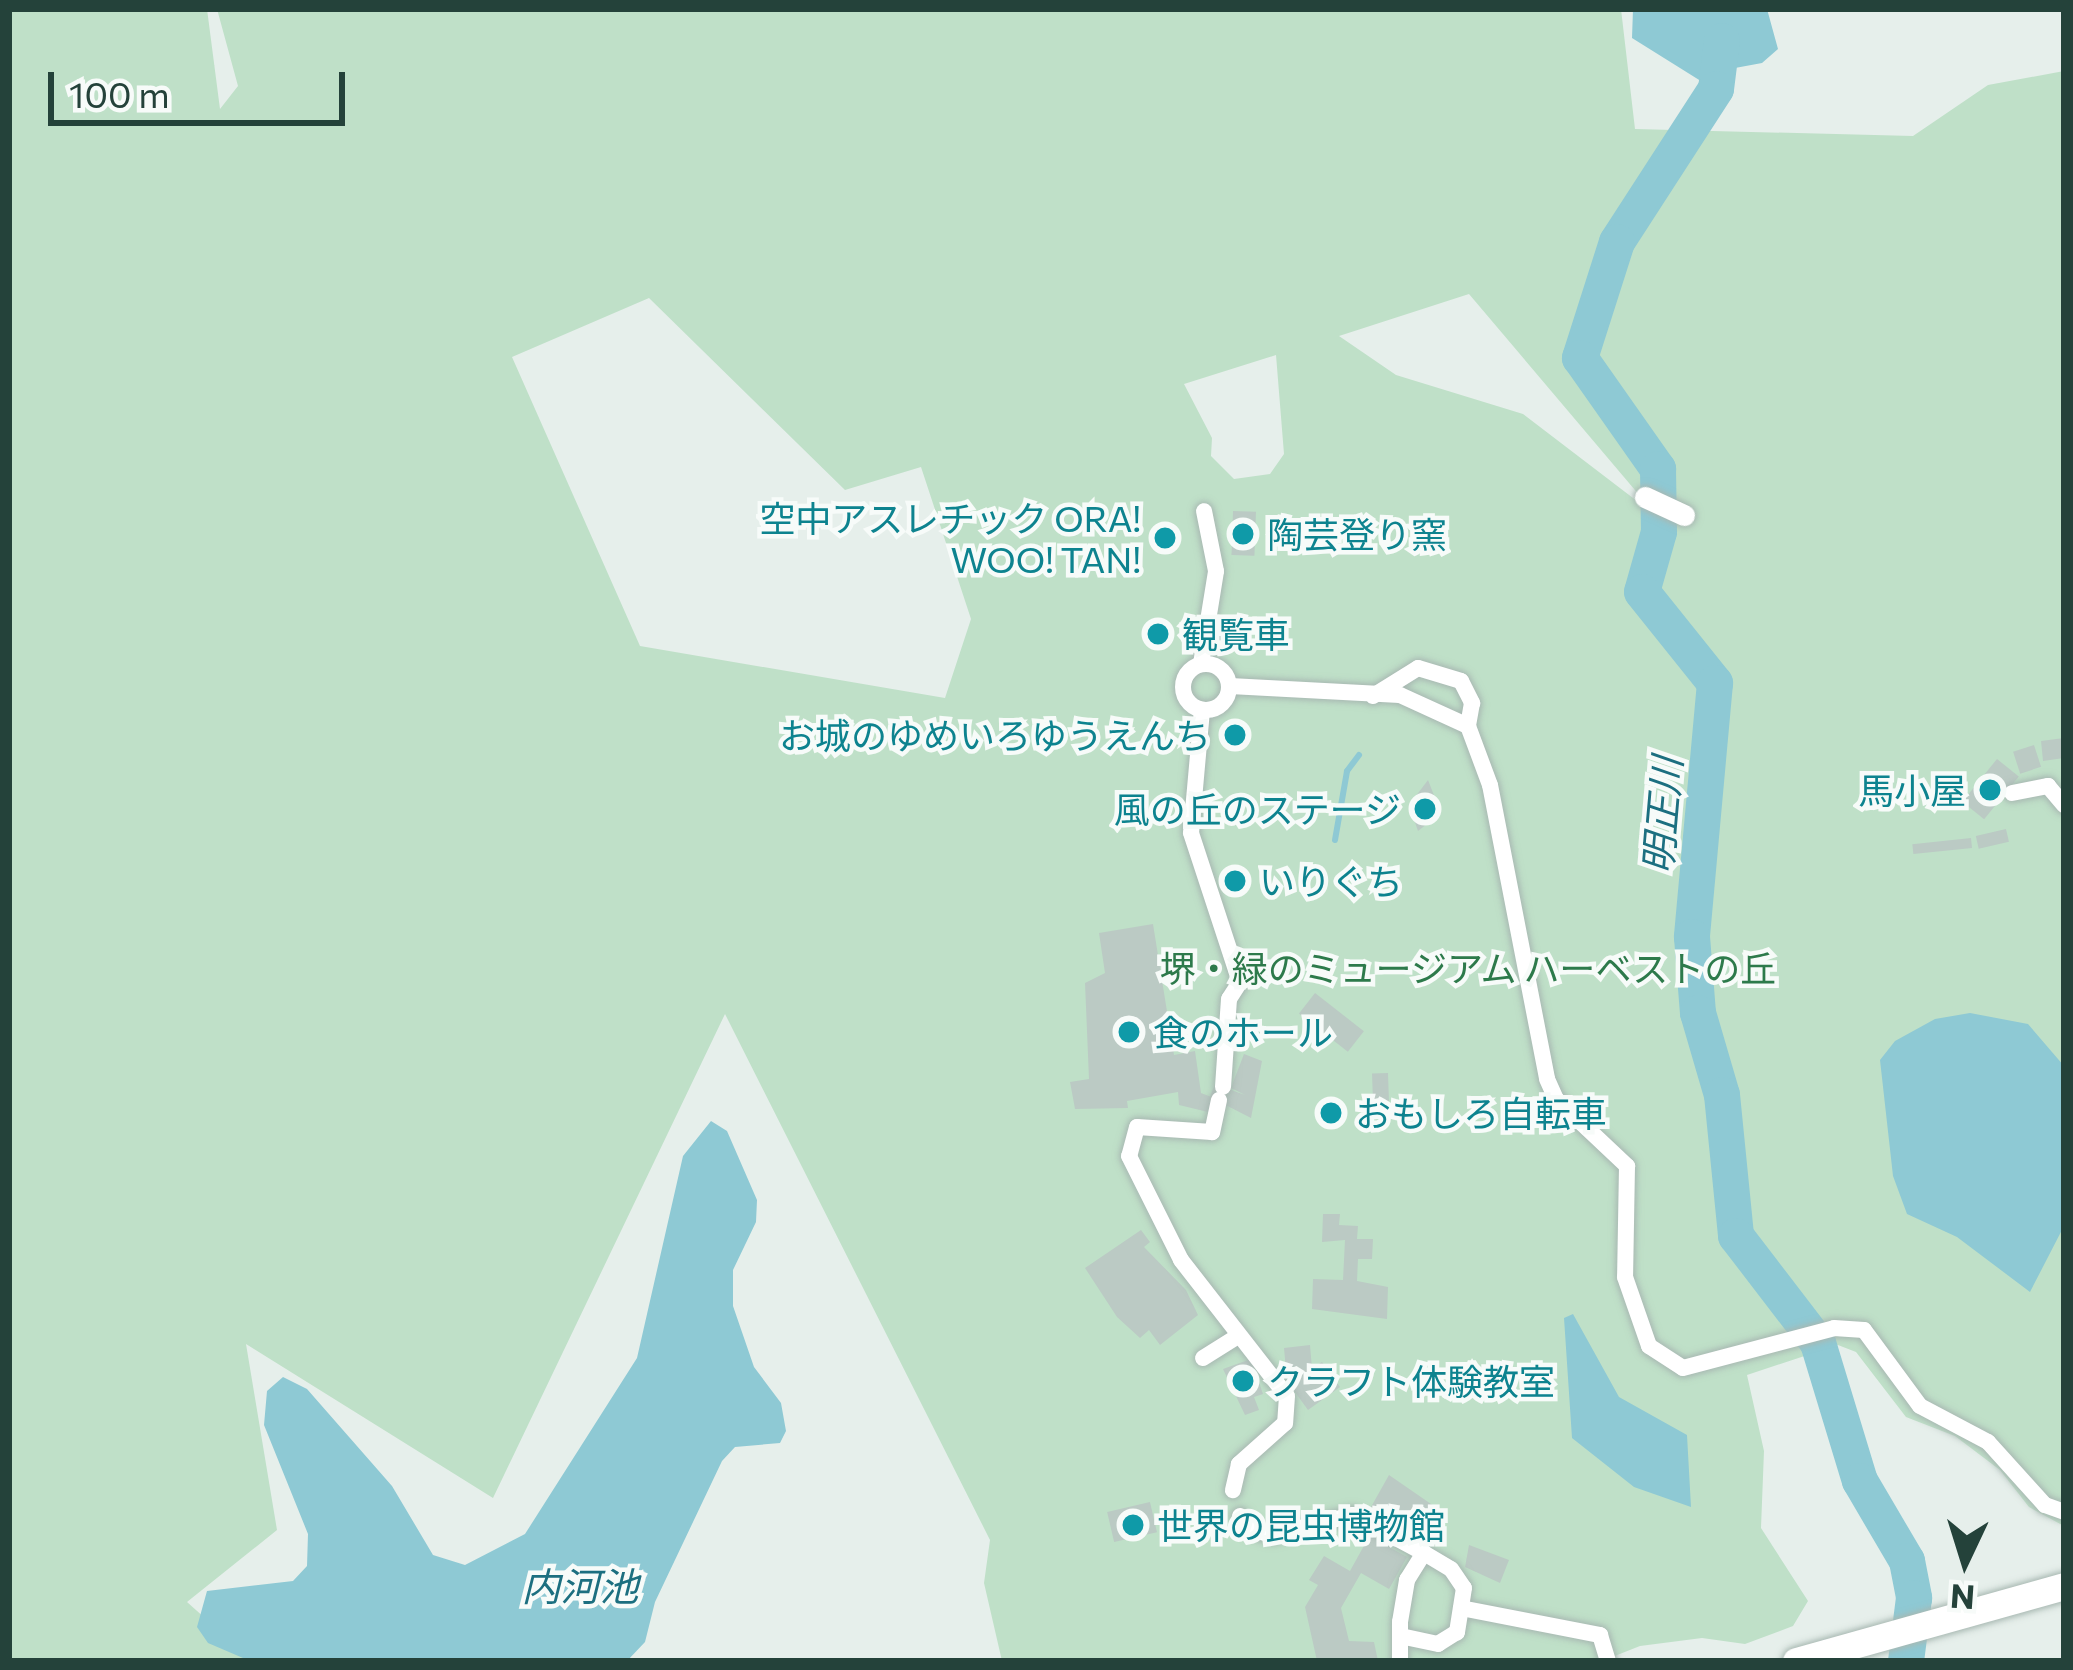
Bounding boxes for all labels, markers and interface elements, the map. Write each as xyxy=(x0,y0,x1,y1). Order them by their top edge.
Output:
scale bar xyxy=(54,48,351,122)
text: 100 m xyxy=(69,71,170,115)
place label: 空中アスレチック ORA! WOO! TAN! xyxy=(759,495,1141,580)
place label: 陶芸登り窯 xyxy=(1267,512,1447,556)
marker: 陶芸登り窯 xyxy=(1230,521,1256,547)
marker: 空中アスレチック ORA! WOO! TAN! xyxy=(1152,525,1178,551)
place label: 観覧車 xyxy=(1182,612,1290,656)
marker: 観覧車 xyxy=(1145,621,1171,647)
place label: お城のゆめいろゆうえんち xyxy=(779,713,1211,757)
marker: お城のゆめいろゆうえんち xyxy=(1222,722,1248,748)
water label: 明正川 xyxy=(1633,755,1689,875)
place label: 馬小屋 xyxy=(1858,768,1966,812)
marker: 馬小屋 xyxy=(1977,777,2003,803)
place label: 風の丘のステージ xyxy=(1113,787,1401,831)
marker: 風の丘のステージ xyxy=(1412,796,1438,822)
place label: いりぐち xyxy=(1259,859,1403,903)
marker: いりぐち xyxy=(1222,868,1248,894)
park label: 堺・緑のミュージアム ハーベストの丘 xyxy=(1159,946,1777,990)
place label: 食のホール xyxy=(1153,1010,1333,1054)
marker: 食のホール xyxy=(1116,1019,1142,1045)
place label: おもしろ自転車 xyxy=(1355,1091,1607,1135)
marker: おもしろ自転車 xyxy=(1318,1100,1344,1126)
place label: クラフト体験教室 xyxy=(1267,1359,1555,1403)
marker: クラフト体験教室 xyxy=(1230,1368,1256,1394)
north arrow xyxy=(1905,1502,2025,1622)
place label: 世界の昆虫博物館 xyxy=(1157,1503,1445,1547)
marker: 世界の昆虫博物館 xyxy=(1120,1512,1146,1538)
water label: 内河池 xyxy=(522,1562,638,1608)
text: N xyxy=(1949,1577,1976,1620)

